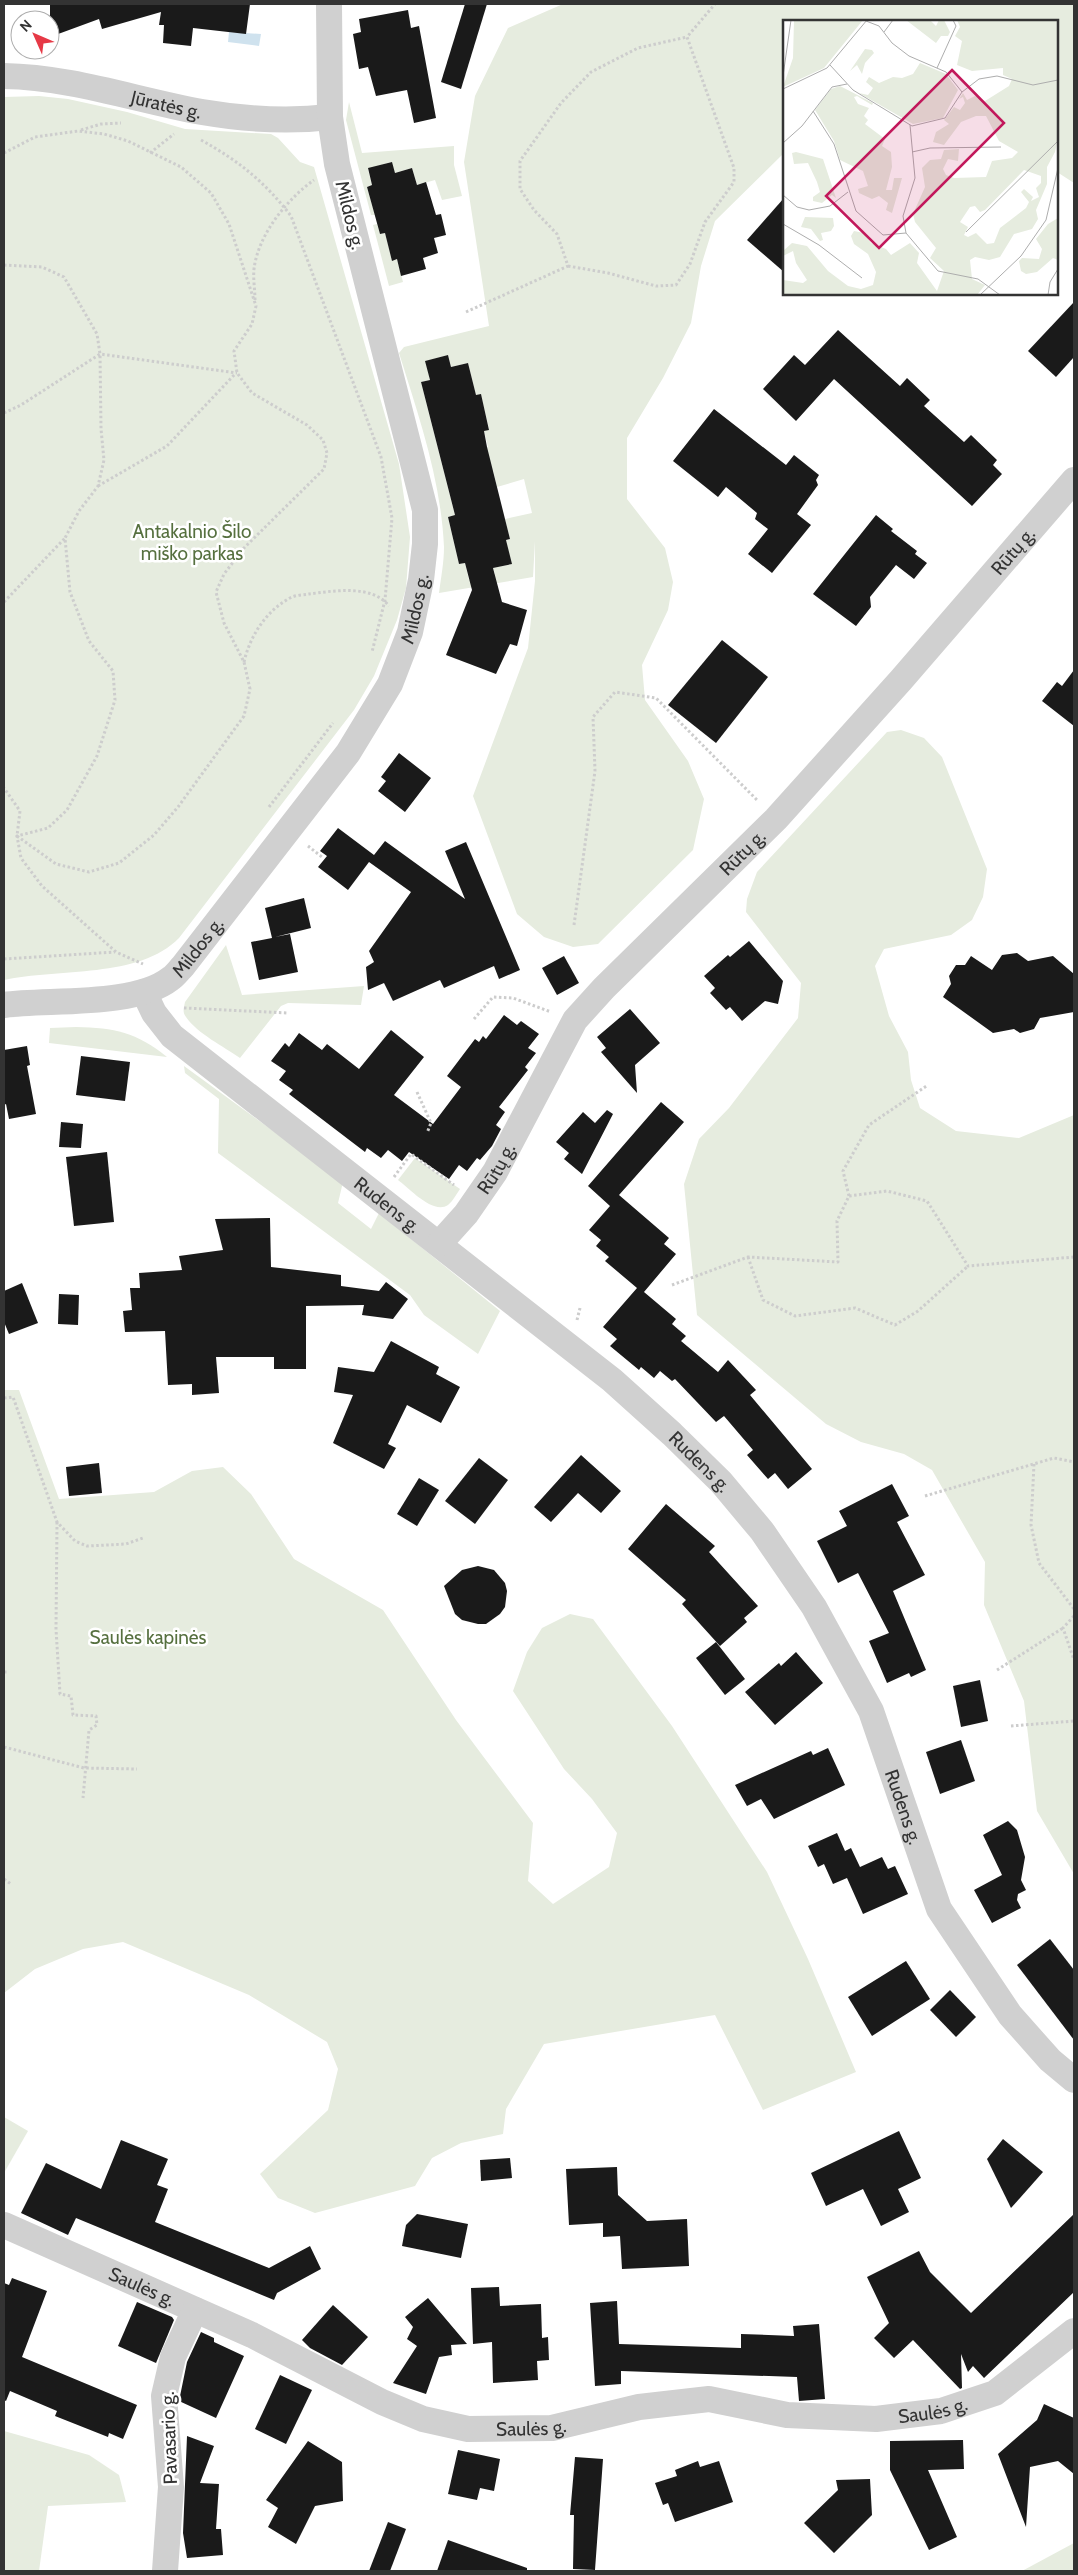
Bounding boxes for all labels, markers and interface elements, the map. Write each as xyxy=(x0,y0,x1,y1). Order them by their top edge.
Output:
north arrow xyxy=(10,10,60,60)
text: N xyxy=(16,16,36,36)
inset map xyxy=(783,20,1058,295)
street label: Jūratės g. xyxy=(128,85,203,123)
street label: Mildos g. xyxy=(330,178,370,252)
park label: Antakalnio Šilo miško parkas xyxy=(133,519,251,565)
street label: Rūtų g. xyxy=(986,522,1039,580)
street label: Mildos g. xyxy=(395,573,433,647)
street label: Rūtų g. xyxy=(714,825,770,880)
street label: Mildos g. xyxy=(167,913,228,982)
street label: Rūtų g. xyxy=(472,1139,520,1198)
street label: Rudens g. xyxy=(350,1171,425,1237)
street label: Rudens g. xyxy=(664,1426,736,1497)
park label: Saulės kapinės xyxy=(90,1626,207,1649)
street label: Rudens g. xyxy=(880,1766,927,1847)
street label: Saulės g. xyxy=(105,2262,179,2311)
street label: Pavasario g. xyxy=(156,2391,182,2485)
street label: Saulės g. xyxy=(897,2392,970,2428)
street label: Saulės g. xyxy=(496,2414,568,2440)

